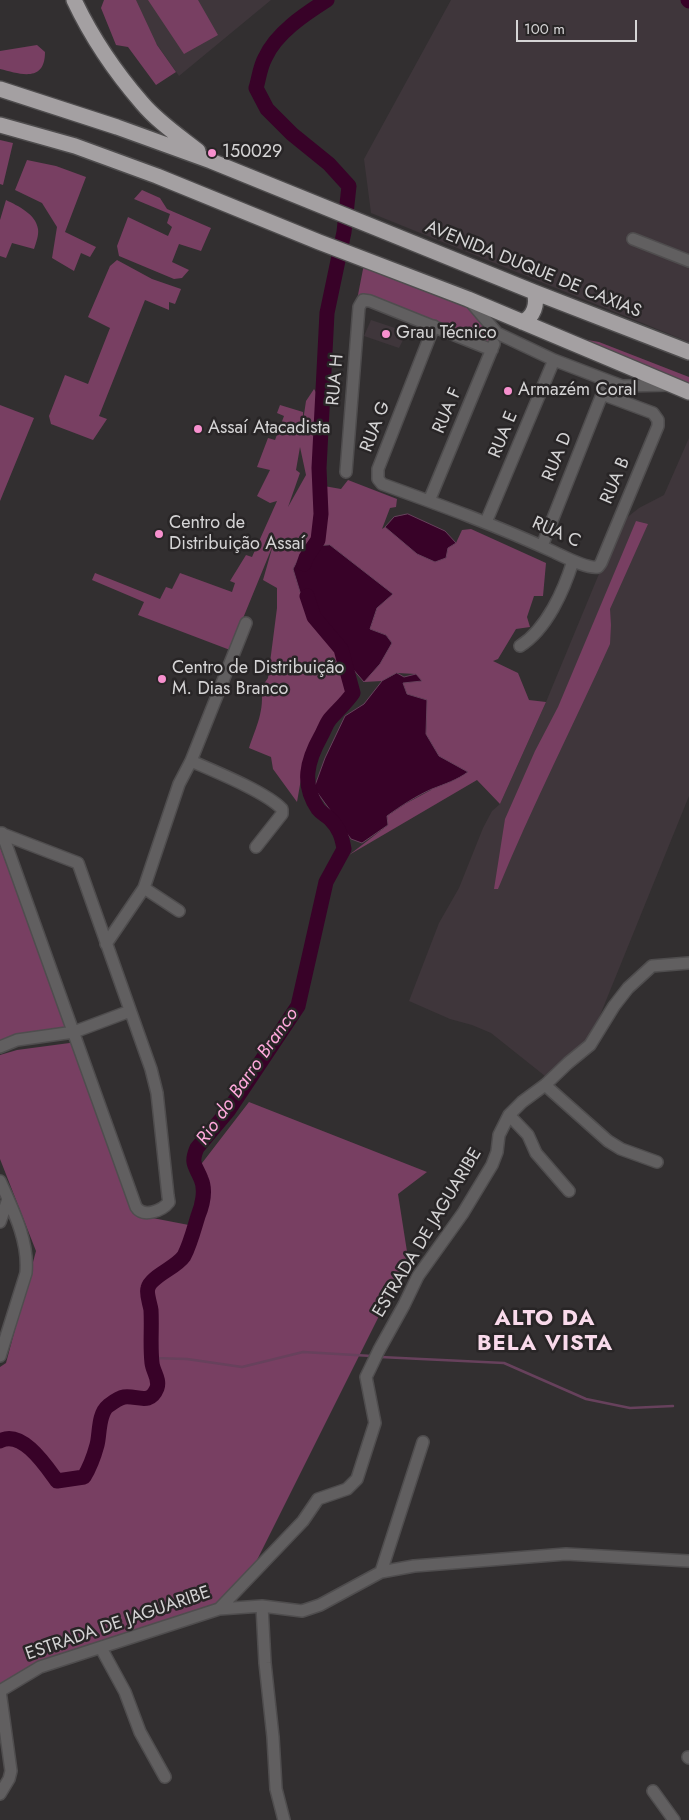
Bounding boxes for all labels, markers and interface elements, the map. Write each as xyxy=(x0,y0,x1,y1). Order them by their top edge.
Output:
scale bar xyxy=(519,10,640,42)
text: 100 m xyxy=(524,18,565,40)
place label: 150029 xyxy=(222,142,282,164)
marker: 150029 xyxy=(206,147,218,159)
street label: AVENIDA DUQUE DE CAXIAS xyxy=(422,217,644,323)
place label: Grau Técnico xyxy=(396,323,497,345)
marker: Grau Técnico xyxy=(380,328,392,340)
street label: RUA H xyxy=(323,353,349,407)
place label: Armazém Coral xyxy=(518,380,637,402)
street label: RUA F xyxy=(429,385,467,437)
marker: Armazém Coral xyxy=(502,385,514,397)
street label: RUA G xyxy=(356,399,396,455)
street label: RUA E xyxy=(485,408,523,462)
place label: Assaí Atacadista xyxy=(208,418,330,440)
marker: Assaí Atacadista xyxy=(192,423,204,435)
street label: RUA D xyxy=(538,429,578,485)
street label: RUA B xyxy=(597,454,635,508)
place label: Centro de Distribuição Assaí xyxy=(169,513,305,556)
street label: RUA C xyxy=(528,513,584,553)
marker: Centro de Distribuição Assaí xyxy=(153,528,165,540)
place label: Centro de Distribuição M. Dias Branco xyxy=(172,658,344,701)
marker: Centro de Distribuição M. Dias Branco xyxy=(156,673,168,685)
water label: Rio do Barro Branco xyxy=(192,1004,304,1150)
street label: ESTRADA DE JAGUARIBE xyxy=(369,1144,487,1322)
district label: ALTO DA BELA VISTA xyxy=(476,1307,614,1358)
street label: ESTRADA DE JAGUARIBE xyxy=(23,1582,213,1666)

